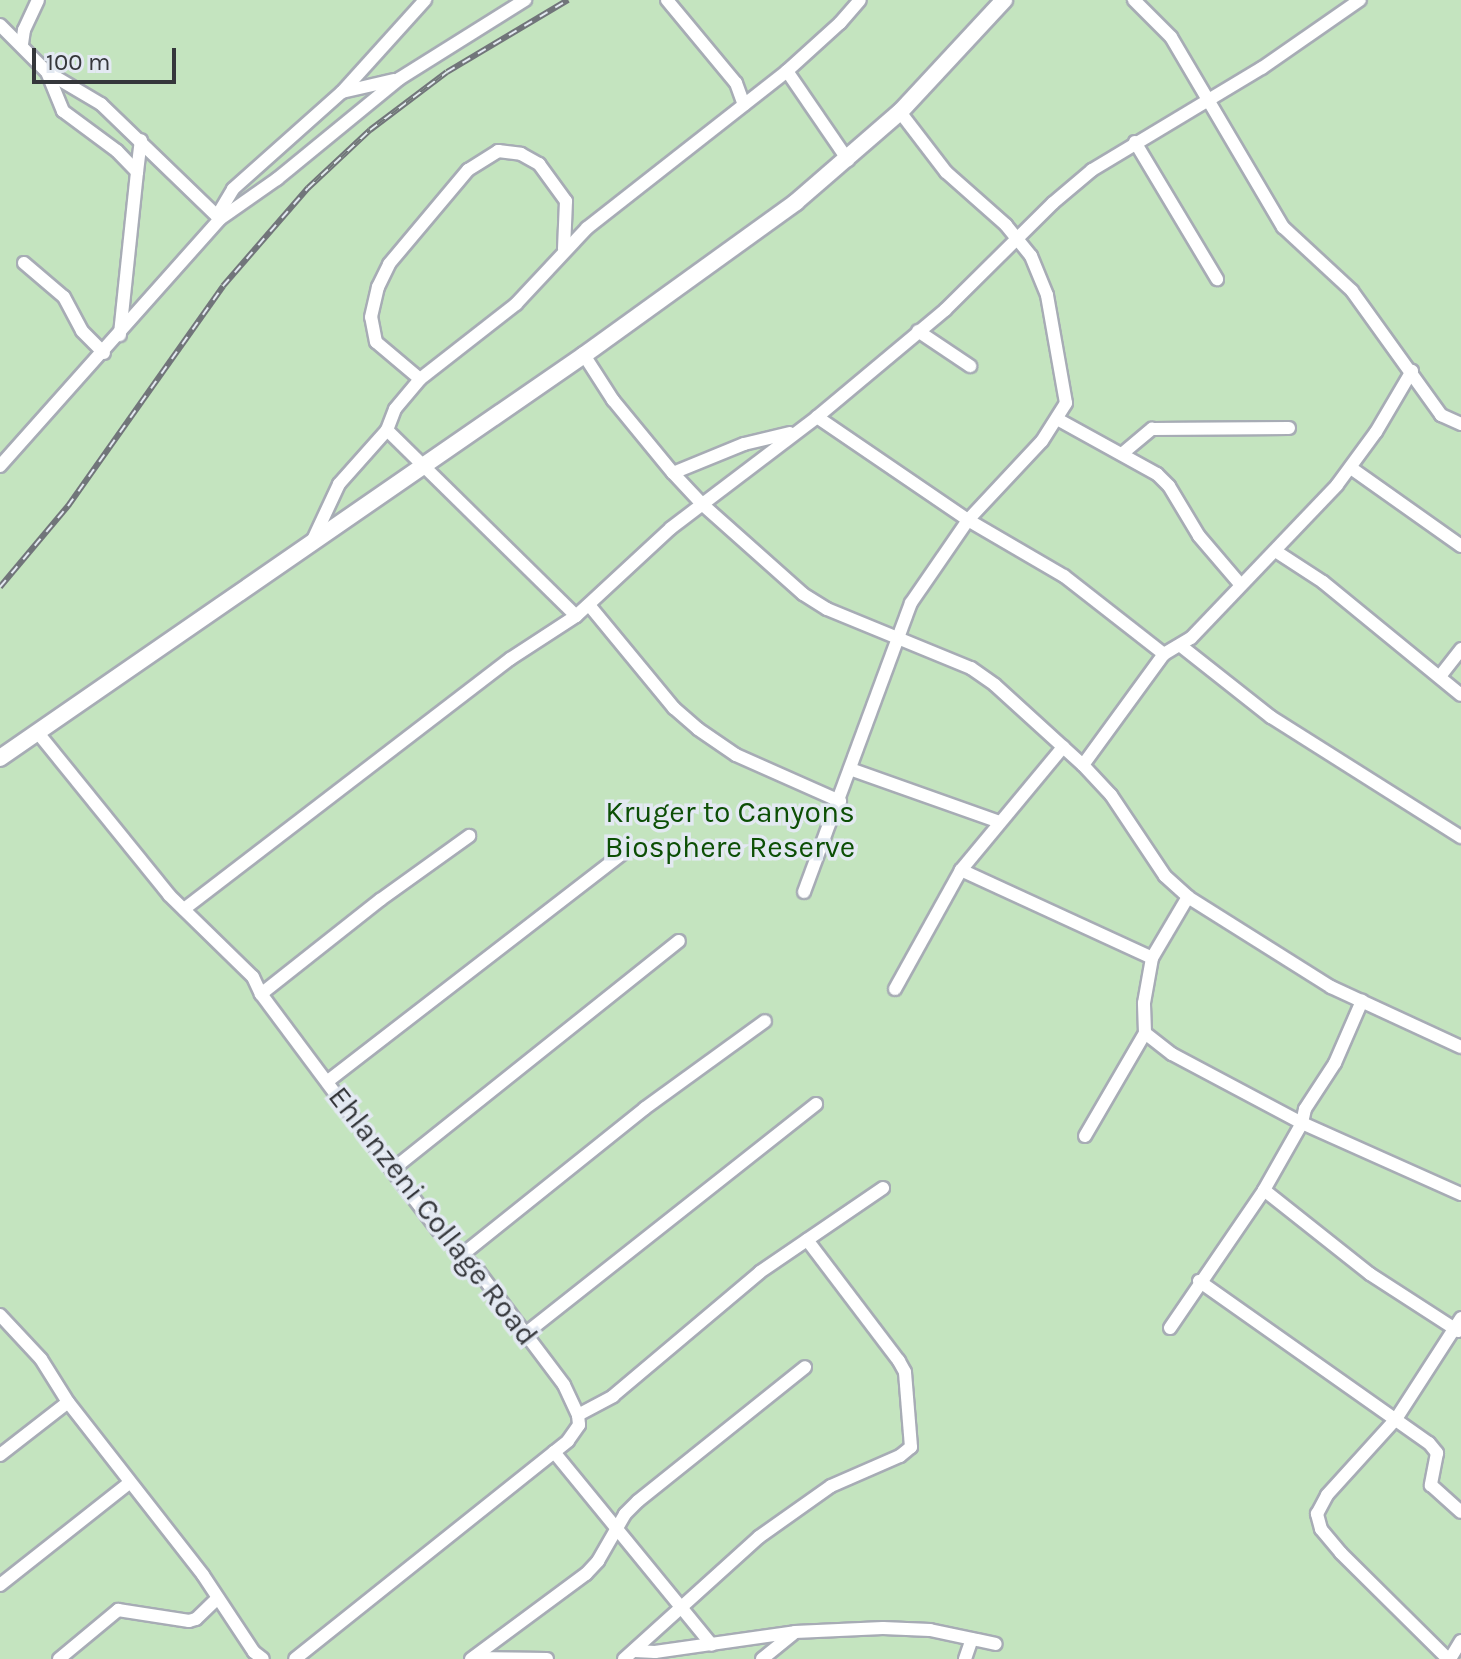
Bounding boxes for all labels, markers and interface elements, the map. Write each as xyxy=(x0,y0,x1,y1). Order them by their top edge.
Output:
scale bar xyxy=(36,32,180,82)
text: 100 m xyxy=(46,48,111,76)
park label: Kruger to Canyons Biosphere Reserve xyxy=(605,794,855,864)
street label: Ehlanzeni Collage Road xyxy=(321,1079,545,1353)

